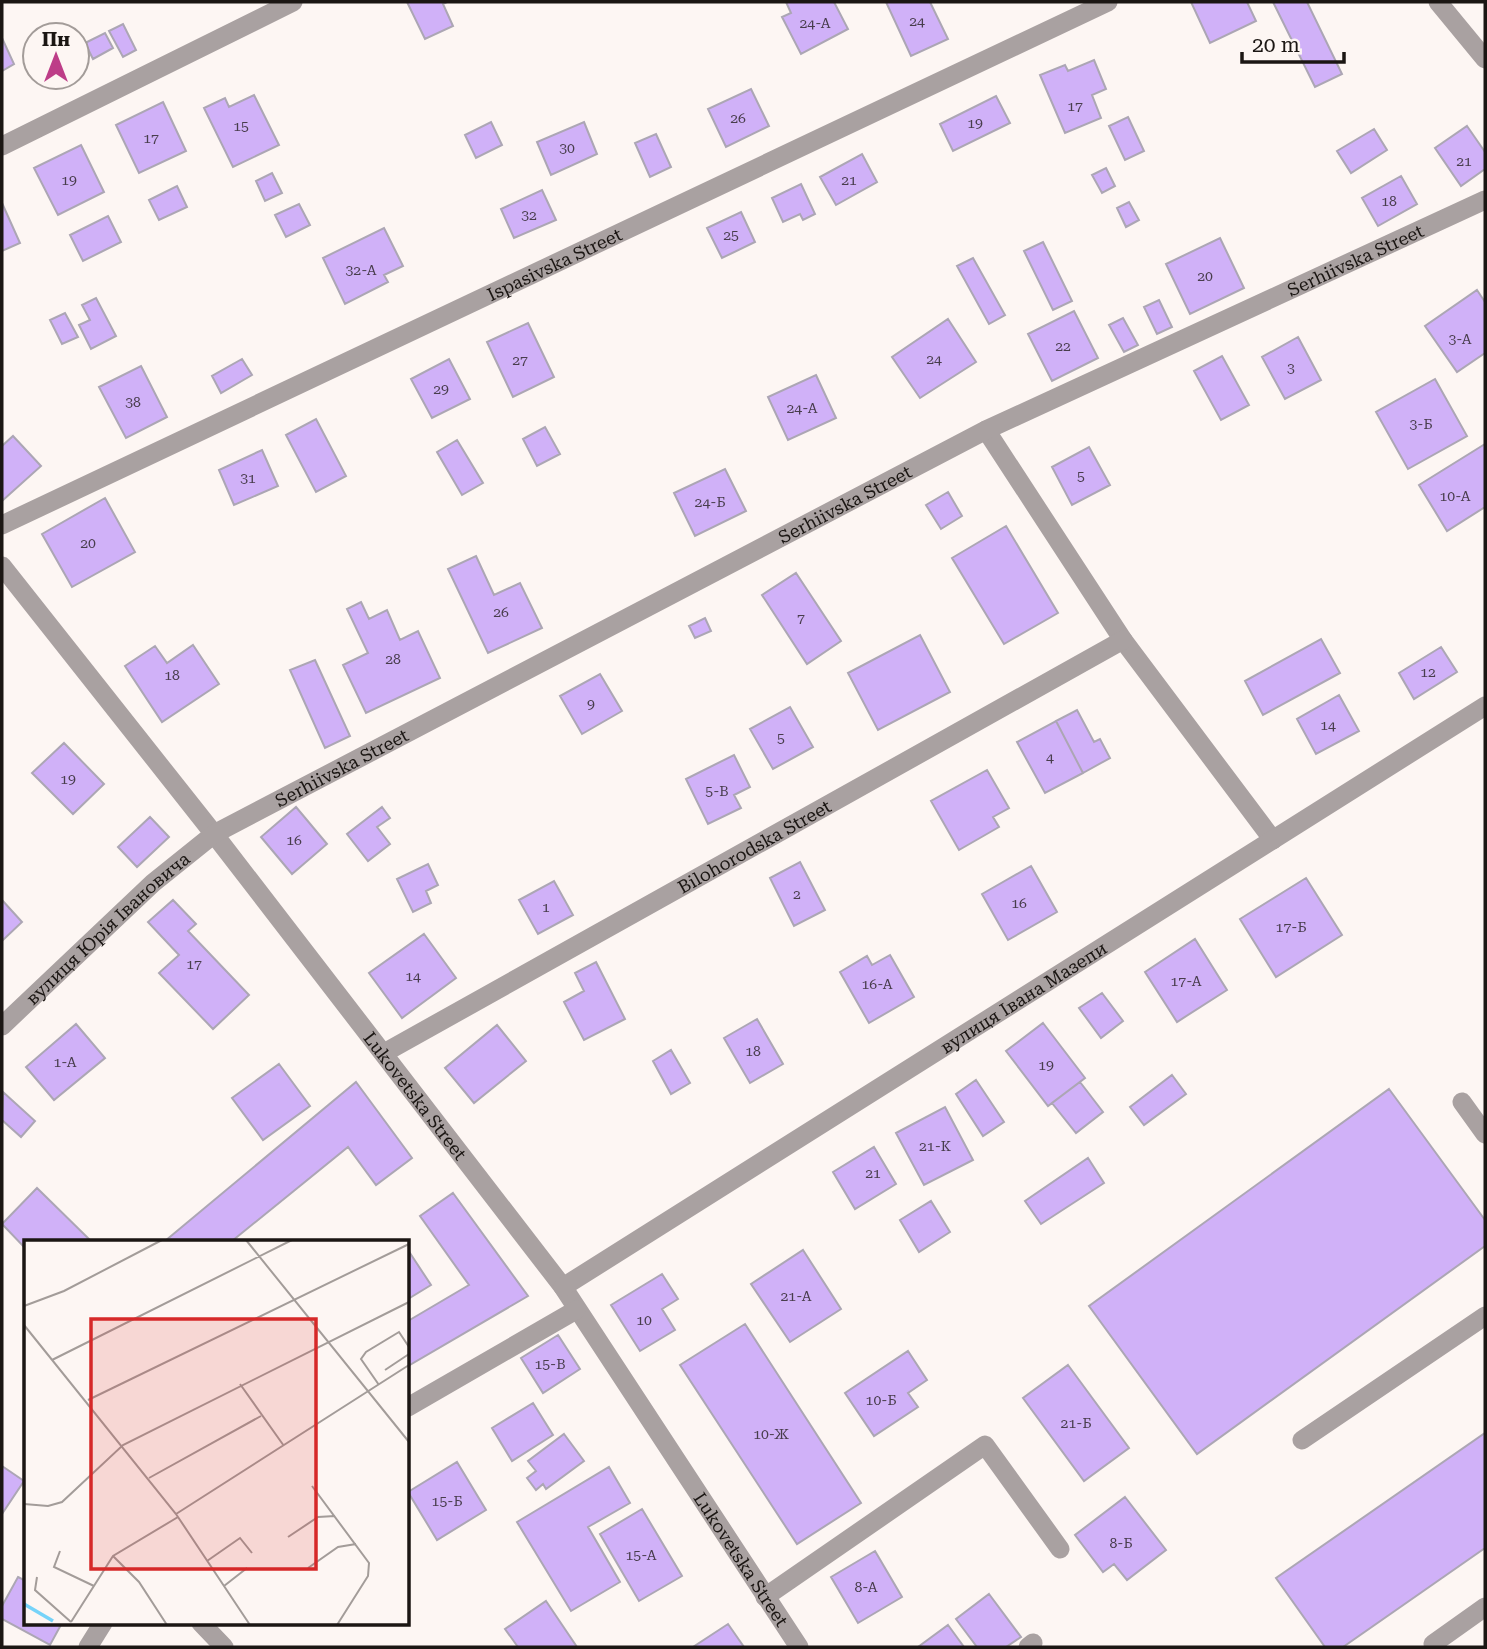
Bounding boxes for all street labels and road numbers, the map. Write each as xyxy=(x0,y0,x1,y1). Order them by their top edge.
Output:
street label: Serhiivska Street xyxy=(1284,219,1427,300)
street label: Ispasivska Street xyxy=(484,223,625,305)
street label: Serhiivska Street xyxy=(774,460,915,547)
street label: Serhiivska Street xyxy=(271,724,412,811)
street label: Bilohorodska Street xyxy=(674,795,835,897)
street label: вулиця Юрія Івановича xyxy=(21,847,194,1009)
street label: вулиця Івана Мазепи xyxy=(936,937,1110,1057)
street label: Lukovetska Street xyxy=(360,1027,472,1164)
street label: Lukovetska Street xyxy=(690,1488,793,1630)

